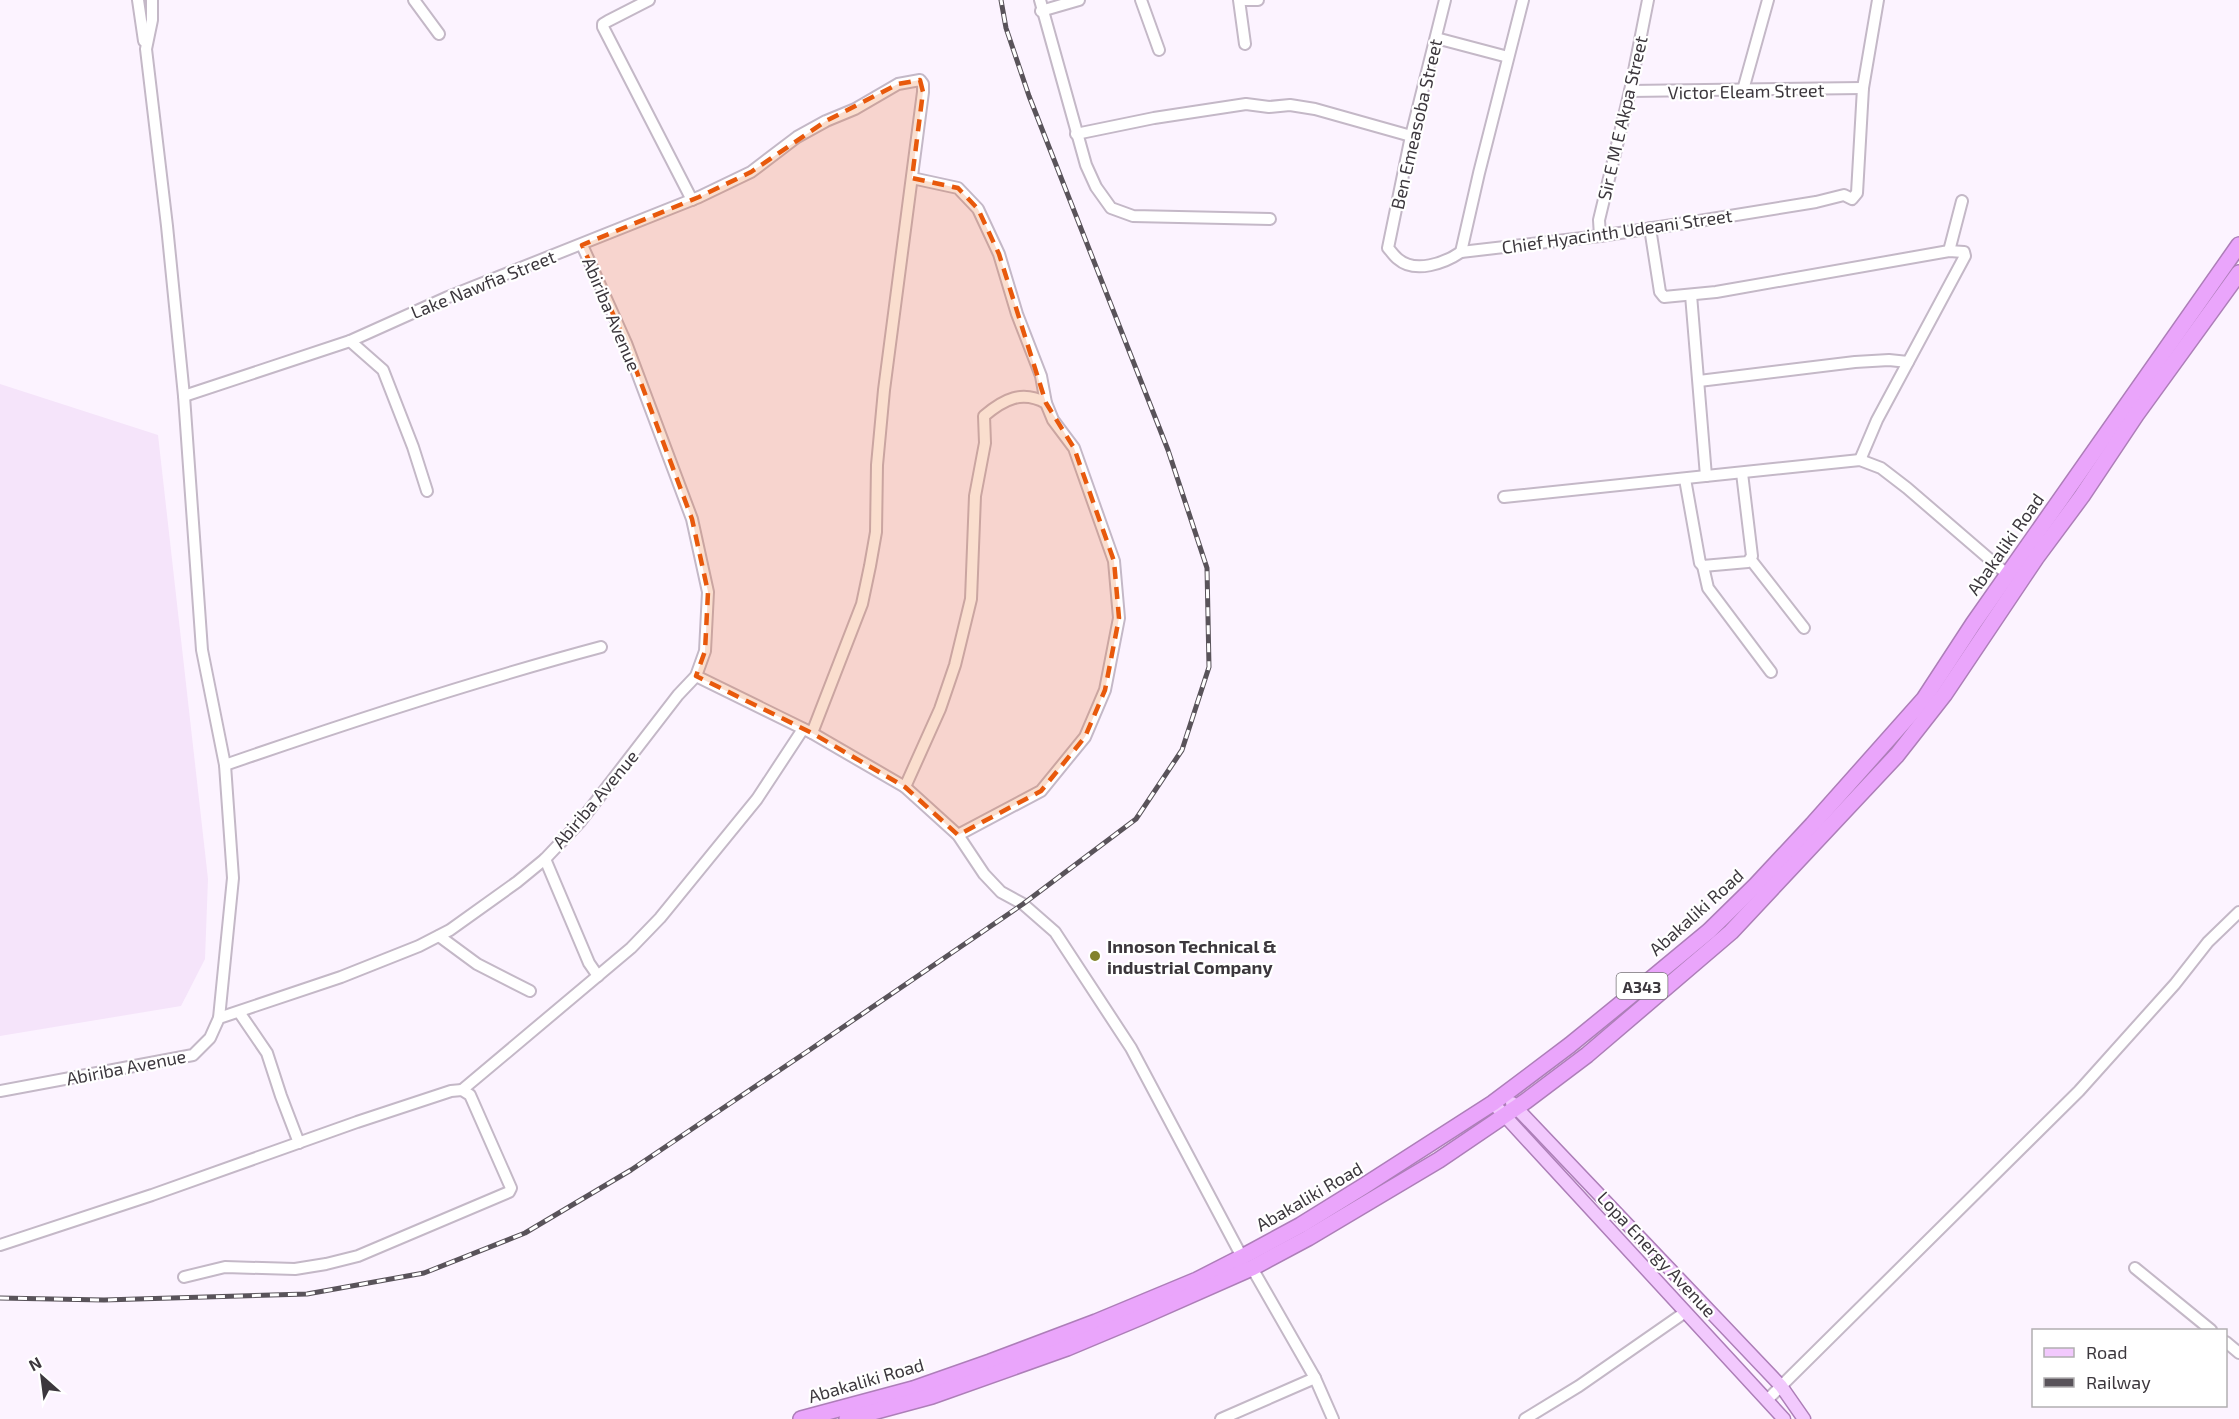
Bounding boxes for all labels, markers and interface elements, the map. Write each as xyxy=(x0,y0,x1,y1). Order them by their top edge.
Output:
street label: Sir E M E Akpa Street xyxy=(1592,34,1652,202)
street label: Ben Emeasoba Street xyxy=(1386,37,1446,211)
street label: Victor Eleam Street xyxy=(1667,79,1825,103)
street label: Chief Hyacinth Udeani Street xyxy=(1500,204,1734,258)
street label: Lake Nawfia Street xyxy=(408,245,559,323)
street label: Abiriba Avenue xyxy=(578,254,646,374)
street label: Abakaliki Road xyxy=(1962,489,2048,599)
street label: Abiriba Avenue xyxy=(547,745,643,853)
street label: Abakaliki Road xyxy=(1644,864,1748,960)
place label: Innoson Technical & industrial Company xyxy=(1107,935,1277,978)
marker: Innoson Technical & industrial Company xyxy=(1088,949,1102,963)
road number: A343 xyxy=(1616,973,1668,999)
street label: Abiriba Avenue xyxy=(64,1045,188,1089)
street label: Abakaliki Road xyxy=(1252,1157,1366,1235)
street label: Lopa Energy Avenue xyxy=(1593,1186,1721,1322)
legend xyxy=(2032,1329,2227,1407)
text: Road xyxy=(2086,1341,2127,1363)
north arrow xyxy=(12,1347,72,1407)
text: N xyxy=(25,1352,44,1374)
street label: Abakaliki Road xyxy=(806,1353,926,1407)
text: Railway xyxy=(2086,1371,2151,1393)

